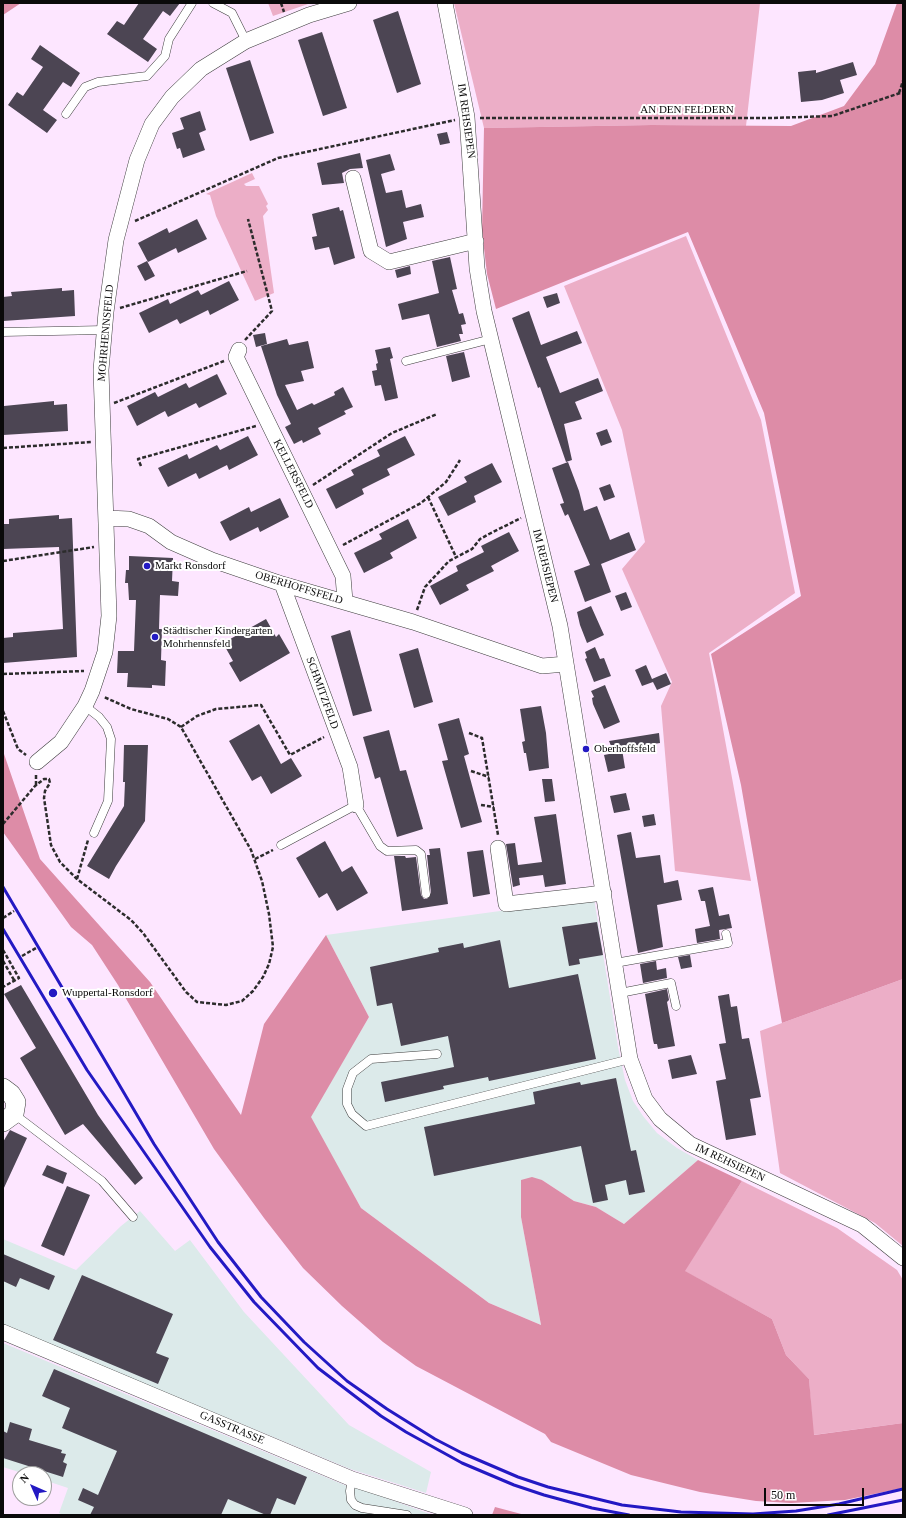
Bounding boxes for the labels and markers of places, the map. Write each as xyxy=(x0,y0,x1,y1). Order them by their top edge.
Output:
place label: Markt Ronsdorf xyxy=(155,559,226,573)
marker: Markt Ronsdorf xyxy=(142,561,152,571)
place label: Städtischer Kindergarten Mohrhennsfeld xyxy=(163,624,272,650)
marker: Städtischer Kindergarten Mohrhennsfeld xyxy=(150,632,160,642)
place label: Oberhoffsfeld xyxy=(594,742,655,756)
marker: Oberhoffsfeld xyxy=(581,744,591,754)
place label: Wuppertal-Ronsdorf xyxy=(62,986,153,1000)
marker: Wuppertal-Ronsdorf xyxy=(47,987,59,999)

